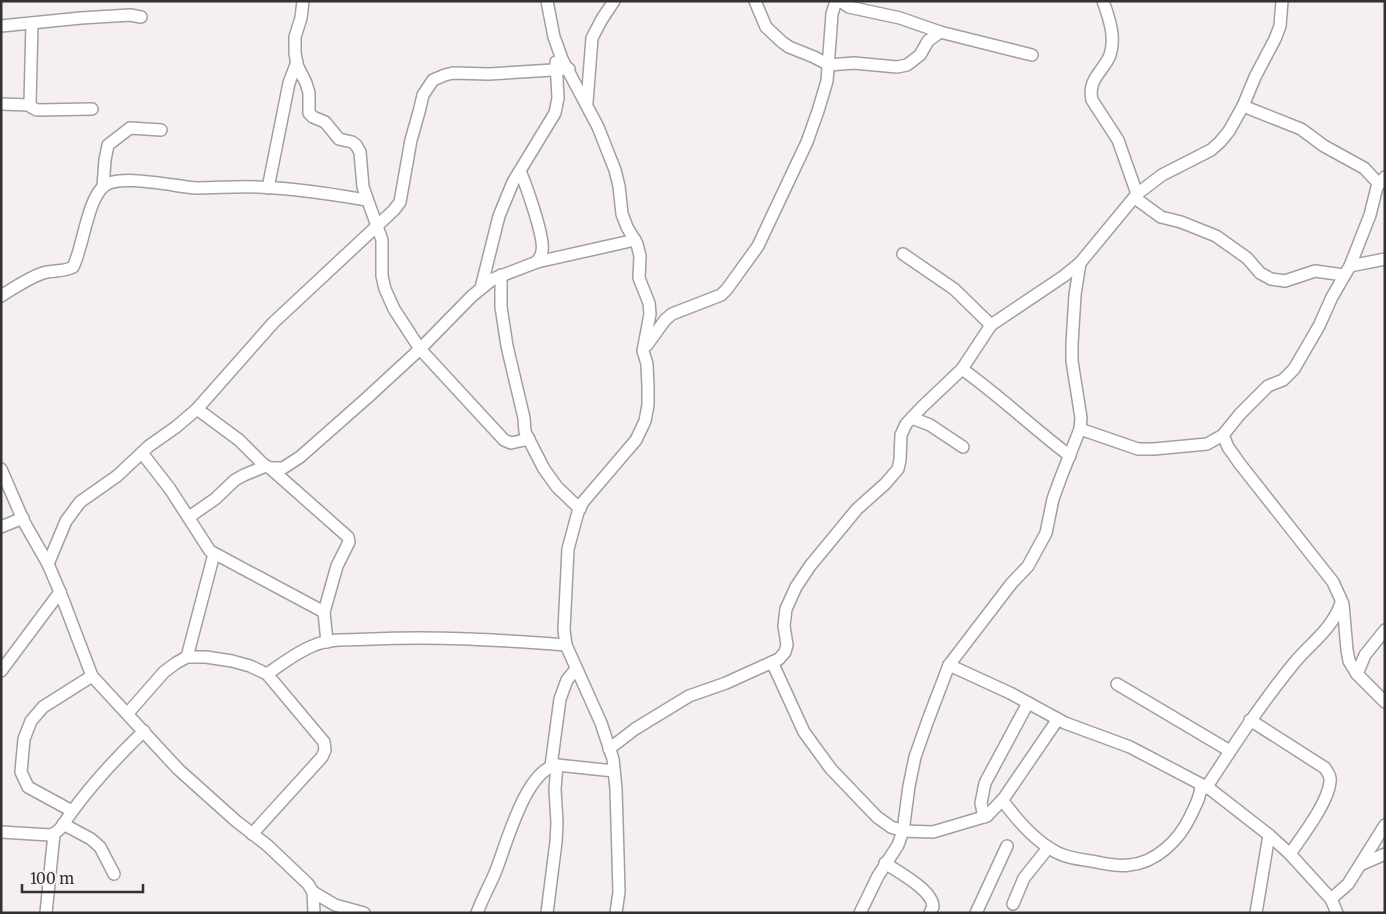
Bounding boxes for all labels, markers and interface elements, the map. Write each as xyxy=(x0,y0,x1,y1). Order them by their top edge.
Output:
scale bar xyxy=(22,862,144,894)
text: 100 m xyxy=(30,869,74,888)

